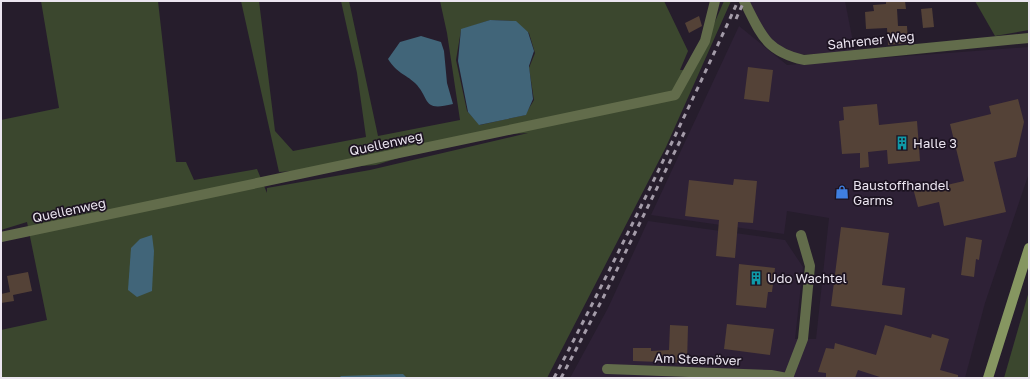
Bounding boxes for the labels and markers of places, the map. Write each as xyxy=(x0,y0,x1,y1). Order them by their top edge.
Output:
building icon: Halle 3 xyxy=(894,135,910,151)
place label: Halle 3 xyxy=(913,135,957,151)
place label: Baustoffhandel Garms xyxy=(853,177,949,208)
shop icon: Baustoffhandel Garms xyxy=(834,184,850,200)
building icon: Udo Wachtel xyxy=(748,270,764,286)
place label: Udo Wachtel xyxy=(767,270,847,286)

